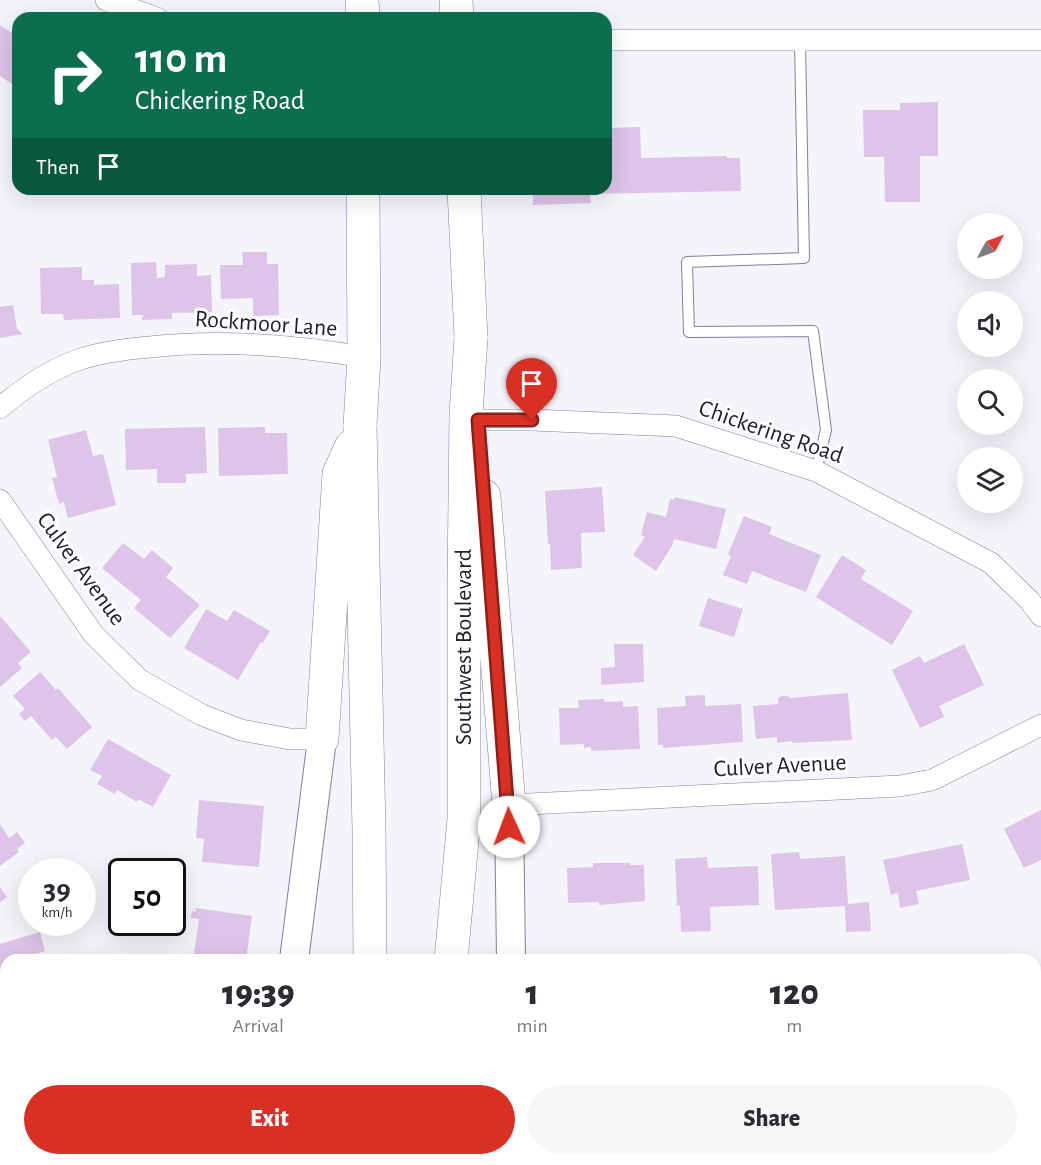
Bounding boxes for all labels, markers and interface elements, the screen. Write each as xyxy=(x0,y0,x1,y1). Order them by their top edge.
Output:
icon: right xyxy=(36,36,114,114)
text: 110 m xyxy=(135,38,227,80)
text: Chickering Road xyxy=(135,87,305,114)
icon: arrive xyxy=(92,150,125,183)
text: Then xyxy=(36,156,80,178)
north arrow xyxy=(957,213,1023,279)
map controls xyxy=(957,213,1023,513)
button: sound xyxy=(957,291,1023,357)
street label: Rockmoor Lane xyxy=(194,307,338,341)
pin xyxy=(506,358,557,420)
icon: arrive xyxy=(515,367,548,400)
button: search xyxy=(957,369,1023,435)
street label: Chickering Road xyxy=(696,396,846,468)
button: layers xyxy=(957,447,1023,513)
street label: Culver Avenue xyxy=(32,508,130,630)
street label: Southwest Boulevard xyxy=(452,549,476,745)
street label: Culver Avenue xyxy=(713,751,847,781)
position arrow xyxy=(477,795,541,859)
speed limit sign: 50 xyxy=(108,858,186,936)
text: 39 xyxy=(43,875,71,905)
text: km/h xyxy=(42,905,72,920)
text: 19:39 xyxy=(222,975,295,1011)
text: 1 xyxy=(526,975,539,1011)
text: 120 xyxy=(770,975,819,1011)
text: Arrival xyxy=(233,1016,284,1036)
text: min xyxy=(517,1016,548,1036)
text: m xyxy=(786,1016,802,1036)
button: Exit xyxy=(24,1085,515,1154)
button: Share xyxy=(527,1085,1017,1154)

